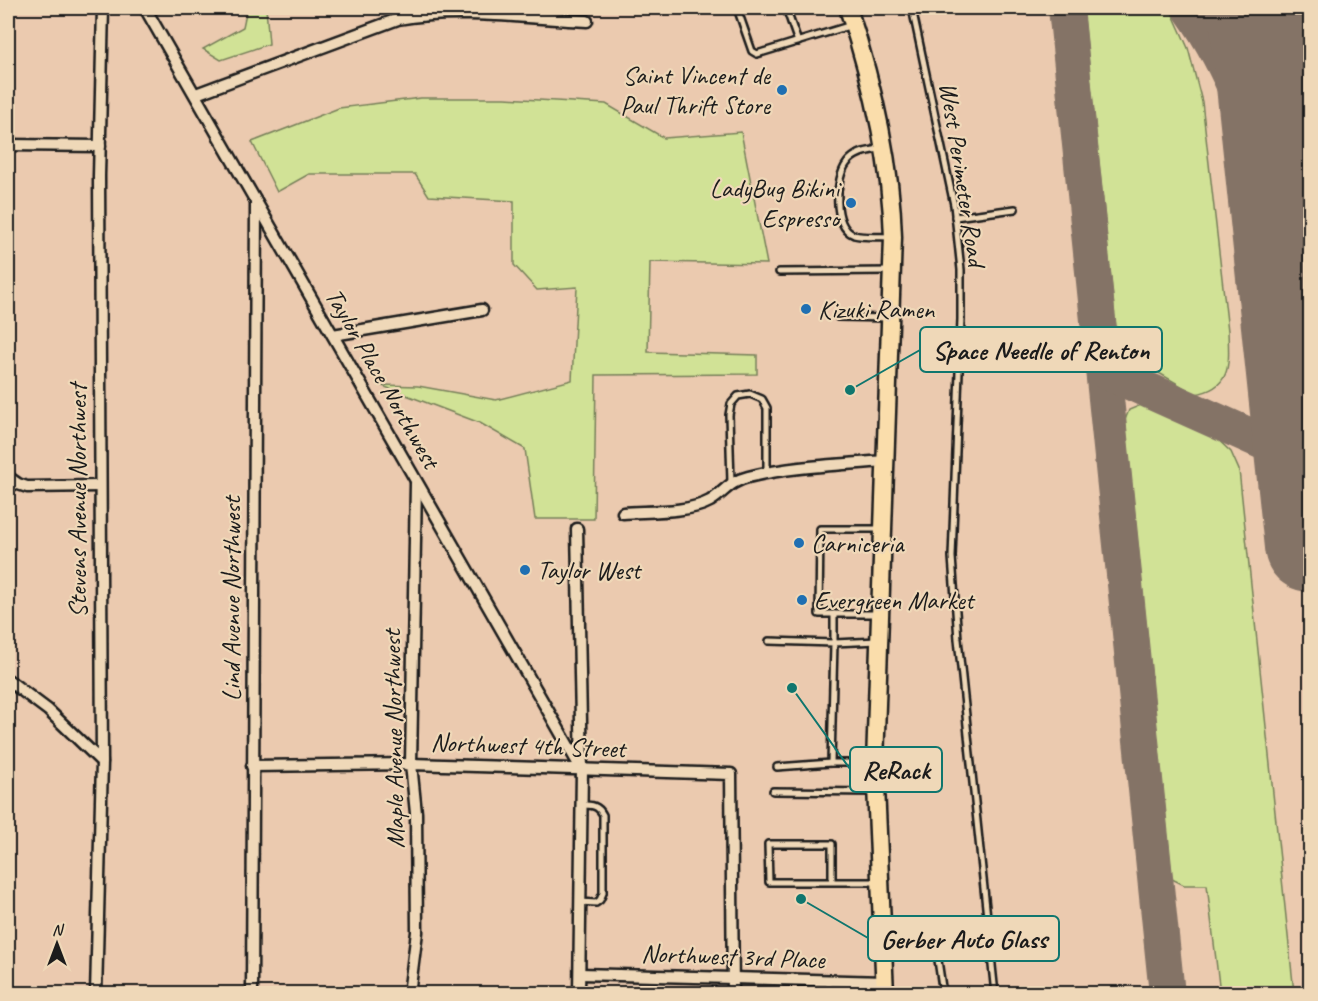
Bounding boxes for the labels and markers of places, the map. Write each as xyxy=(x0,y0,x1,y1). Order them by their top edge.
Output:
place label: Saint Vincent de Paul Thrift Store xyxy=(620,59,772,122)
marker: Saint Vincent de Paul Thrift Store xyxy=(775,83,789,97)
place label: LadyBug Bikini Espresso xyxy=(710,172,842,235)
marker: LadyBug Bikini Espresso xyxy=(844,196,858,210)
place label: Kizuki Ramen xyxy=(818,293,936,326)
marker: Kizuki Ramen xyxy=(799,302,813,316)
callout: Space Needle of Renton xyxy=(920,327,1162,372)
place label: Carniceria xyxy=(811,527,905,560)
marker: Carniceria xyxy=(792,536,806,550)
place label: Taylor West xyxy=(537,554,643,587)
marker: Taylor West xyxy=(518,563,532,577)
place label: Evergreen Market xyxy=(814,584,976,617)
marker: Evergreen Market xyxy=(795,593,809,607)
callout: ReRack xyxy=(850,747,942,792)
callout: Gerber Auto Glass xyxy=(868,916,1059,961)

